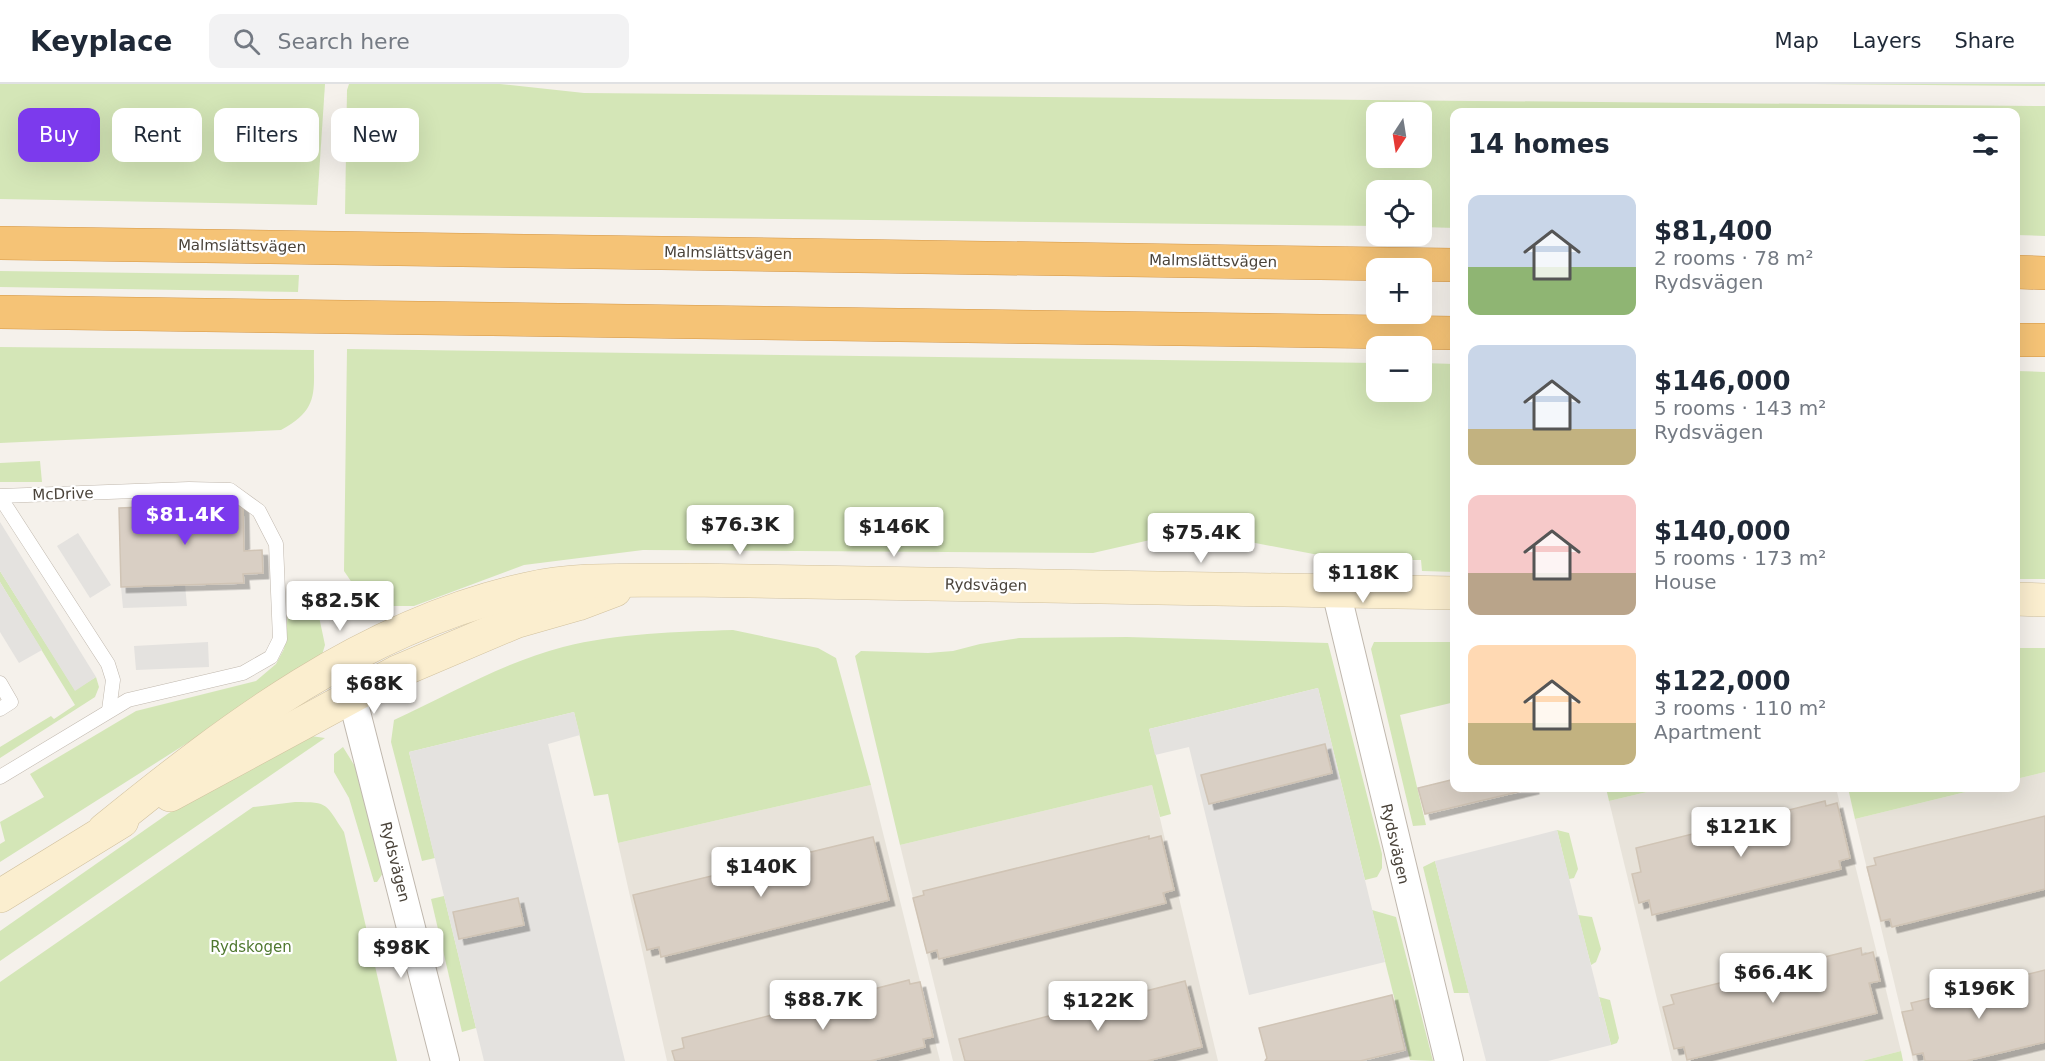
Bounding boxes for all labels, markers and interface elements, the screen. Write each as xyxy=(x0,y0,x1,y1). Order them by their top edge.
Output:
search box xyxy=(209,14,629,68)
text: Keyplace xyxy=(30,25,173,58)
icon: search xyxy=(230,25,263,58)
text: Search here xyxy=(278,29,410,54)
text: Map xyxy=(1775,29,1819,53)
text: Layers xyxy=(1852,29,1921,53)
text: Share xyxy=(1954,29,2015,53)
north arrow xyxy=(1366,102,1432,168)
map controls xyxy=(1366,102,1432,402)
chip: Buy xyxy=(18,108,100,162)
chip: Rent xyxy=(112,108,202,162)
chip: Filters xyxy=(214,108,319,162)
chip: New xyxy=(331,108,419,162)
icon: filters xyxy=(1969,128,2002,161)
text: 14 homes xyxy=(1468,129,1610,159)
button: locate xyxy=(1366,180,1432,246)
text: $81,400 xyxy=(1654,216,1772,246)
icon: home xyxy=(1516,219,1588,291)
street label: Malmslättsvägen xyxy=(178,236,306,256)
street label: Malmslättsvägen xyxy=(664,243,792,263)
text: 2 rooms · 78 m² xyxy=(1654,246,1814,270)
street label: Malmslättsvägen xyxy=(1149,251,1277,271)
button: + xyxy=(1366,258,1432,324)
text: Rydsvägen xyxy=(1654,270,1764,294)
button: − xyxy=(1366,336,1432,402)
text: $146,000 xyxy=(1654,366,1791,396)
icon: home xyxy=(1516,369,1588,441)
text: 5 rooms · 143 m² xyxy=(1654,396,1826,420)
text: Rydsvägen xyxy=(1654,420,1764,444)
street label: McDrive xyxy=(32,484,94,504)
pin: $81.4K xyxy=(136,495,234,546)
text: $81.4K xyxy=(146,502,224,526)
pin: $76.3K xyxy=(691,505,789,556)
pin: $146K xyxy=(852,507,936,558)
text: $76.3K xyxy=(701,512,779,536)
pin: $75.4K xyxy=(1152,513,1250,564)
text: $146K xyxy=(858,514,930,538)
text: $140,000 xyxy=(1654,516,1791,546)
icon: home xyxy=(1516,519,1588,591)
text: $75.4K xyxy=(1162,520,1240,544)
text: 5 rooms · 173 m² xyxy=(1654,546,1826,570)
pin: $118K xyxy=(1321,553,1405,604)
text: $118K xyxy=(1327,560,1399,584)
text: House xyxy=(1654,570,1717,594)
street label: Rydsvägen xyxy=(945,575,1027,595)
pin: $82.5K xyxy=(291,581,389,632)
text: $82.5K xyxy=(301,588,379,612)
pin: $68K xyxy=(338,664,410,715)
text: $122,000 xyxy=(1654,666,1791,696)
icon: home xyxy=(1516,669,1588,741)
text: $68K xyxy=(345,671,403,695)
text: 3 rooms · 110 m² xyxy=(1654,696,1826,720)
text: Apartment xyxy=(1654,720,1761,744)
street label: Rydsvägen xyxy=(1377,802,1413,886)
pin: $121K xyxy=(1699,807,1783,858)
text: $121K xyxy=(1705,814,1777,838)
street label: Rydsvägen xyxy=(376,820,414,904)
pin: $140K xyxy=(719,847,803,898)
text: $140K xyxy=(725,854,797,878)
pin: $98K xyxy=(365,928,437,979)
text: $98K xyxy=(372,935,430,959)
park label: Rydskogen xyxy=(210,938,292,956)
pin: $66.4K xyxy=(1724,953,1822,1004)
text: $66.4K xyxy=(1734,960,1812,984)
pin: $196K xyxy=(1937,969,2021,1020)
text: $196K xyxy=(1943,976,2015,1000)
pin: $88.7K xyxy=(774,980,872,1031)
pin: $122K xyxy=(1056,981,1140,1032)
text: $88.7K xyxy=(784,987,862,1011)
text: $122K xyxy=(1062,988,1134,1012)

